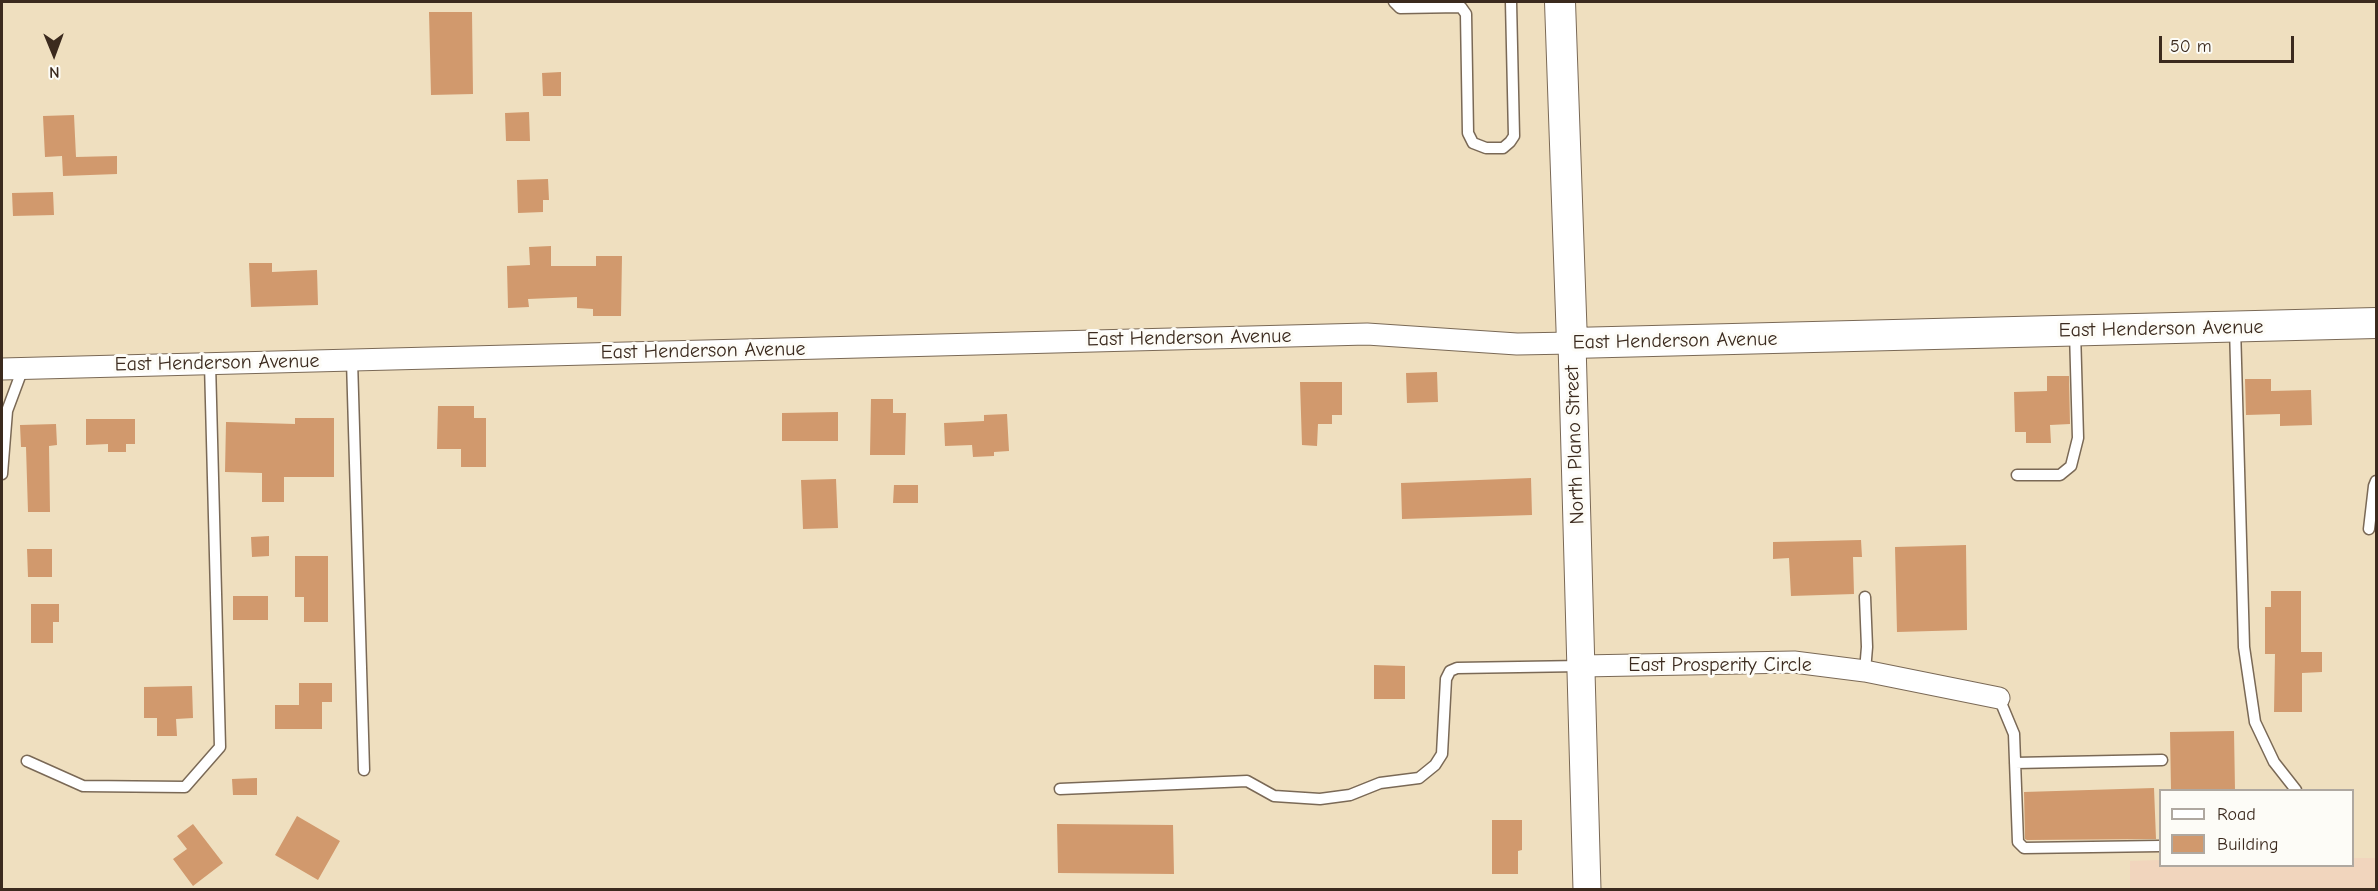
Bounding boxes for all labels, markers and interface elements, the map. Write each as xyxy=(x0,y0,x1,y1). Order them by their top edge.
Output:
north arrow xyxy=(24,24,84,84)
scale bar xyxy=(2162,24,2297,62)
text: 50 m xyxy=(2170,36,2212,57)
text: N xyxy=(49,63,60,81)
street label: East Henderson Avenue xyxy=(2058,315,2264,343)
street label: East Henderson Avenue xyxy=(1086,324,1292,352)
street label: East Henderson Avenue xyxy=(1572,327,1778,355)
street label: East Henderson Avenue xyxy=(600,337,806,365)
street label: East Henderson Avenue xyxy=(114,349,320,377)
street label: North Plano Street xyxy=(1560,365,1590,525)
street label: East Prosperity Circle xyxy=(1628,653,1812,677)
legend xyxy=(2159,789,2354,867)
text: Road xyxy=(2217,804,2256,825)
text: Building xyxy=(2217,834,2279,855)

